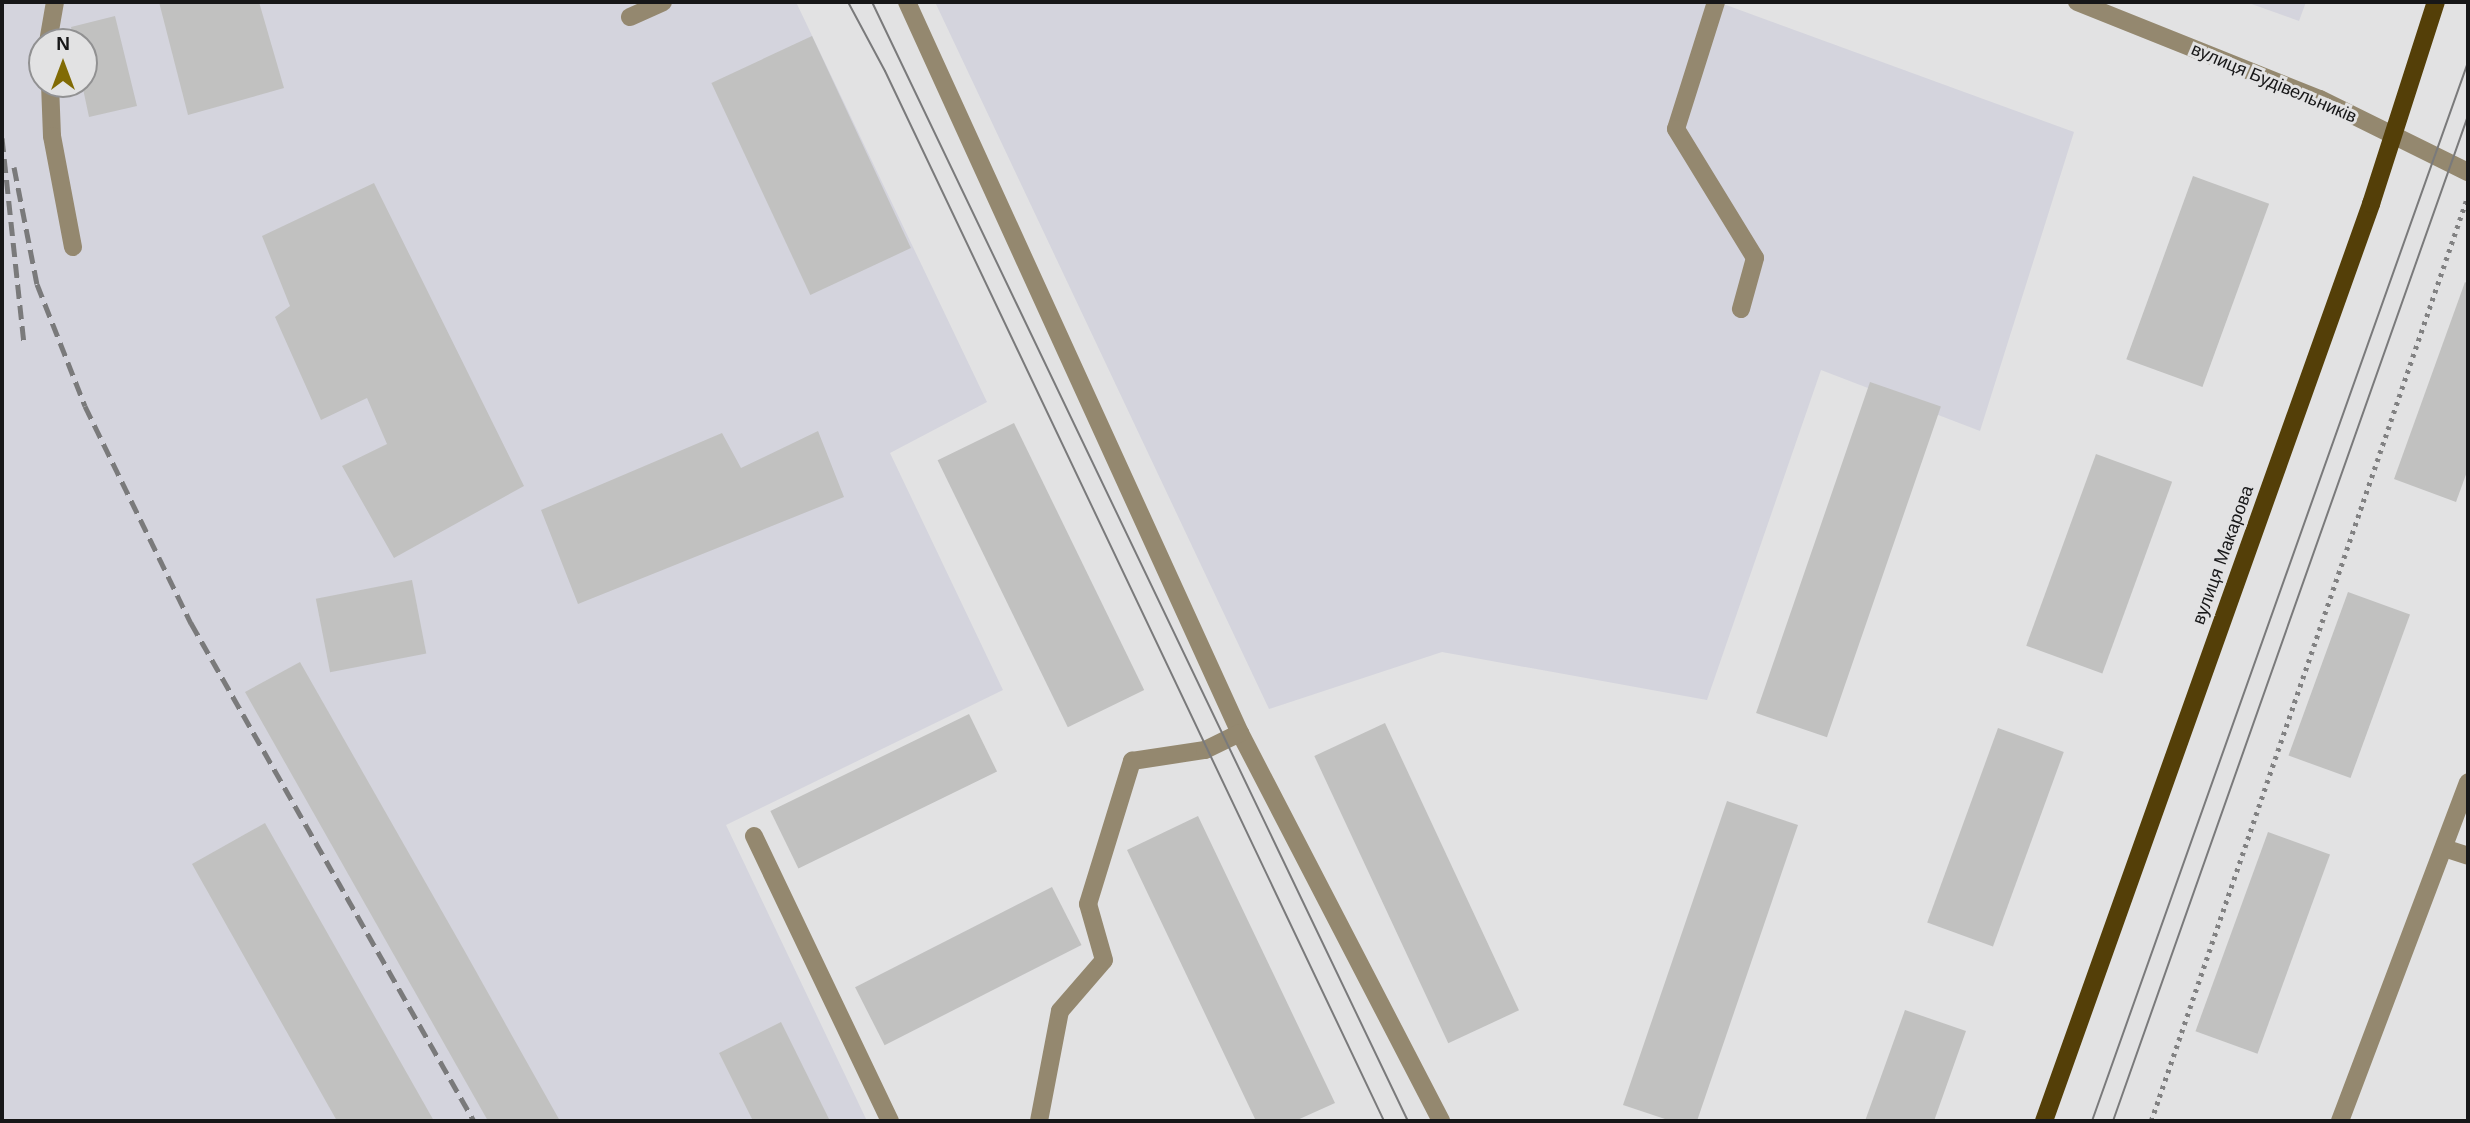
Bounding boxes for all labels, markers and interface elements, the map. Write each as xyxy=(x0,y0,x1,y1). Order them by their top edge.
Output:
north arrow xyxy=(28,28,98,98)
text: N xyxy=(56,33,70,54)
street label: вулиця Будівельників xyxy=(2188,38,2360,128)
street label: вулиця Макарова xyxy=(2188,483,2258,627)

